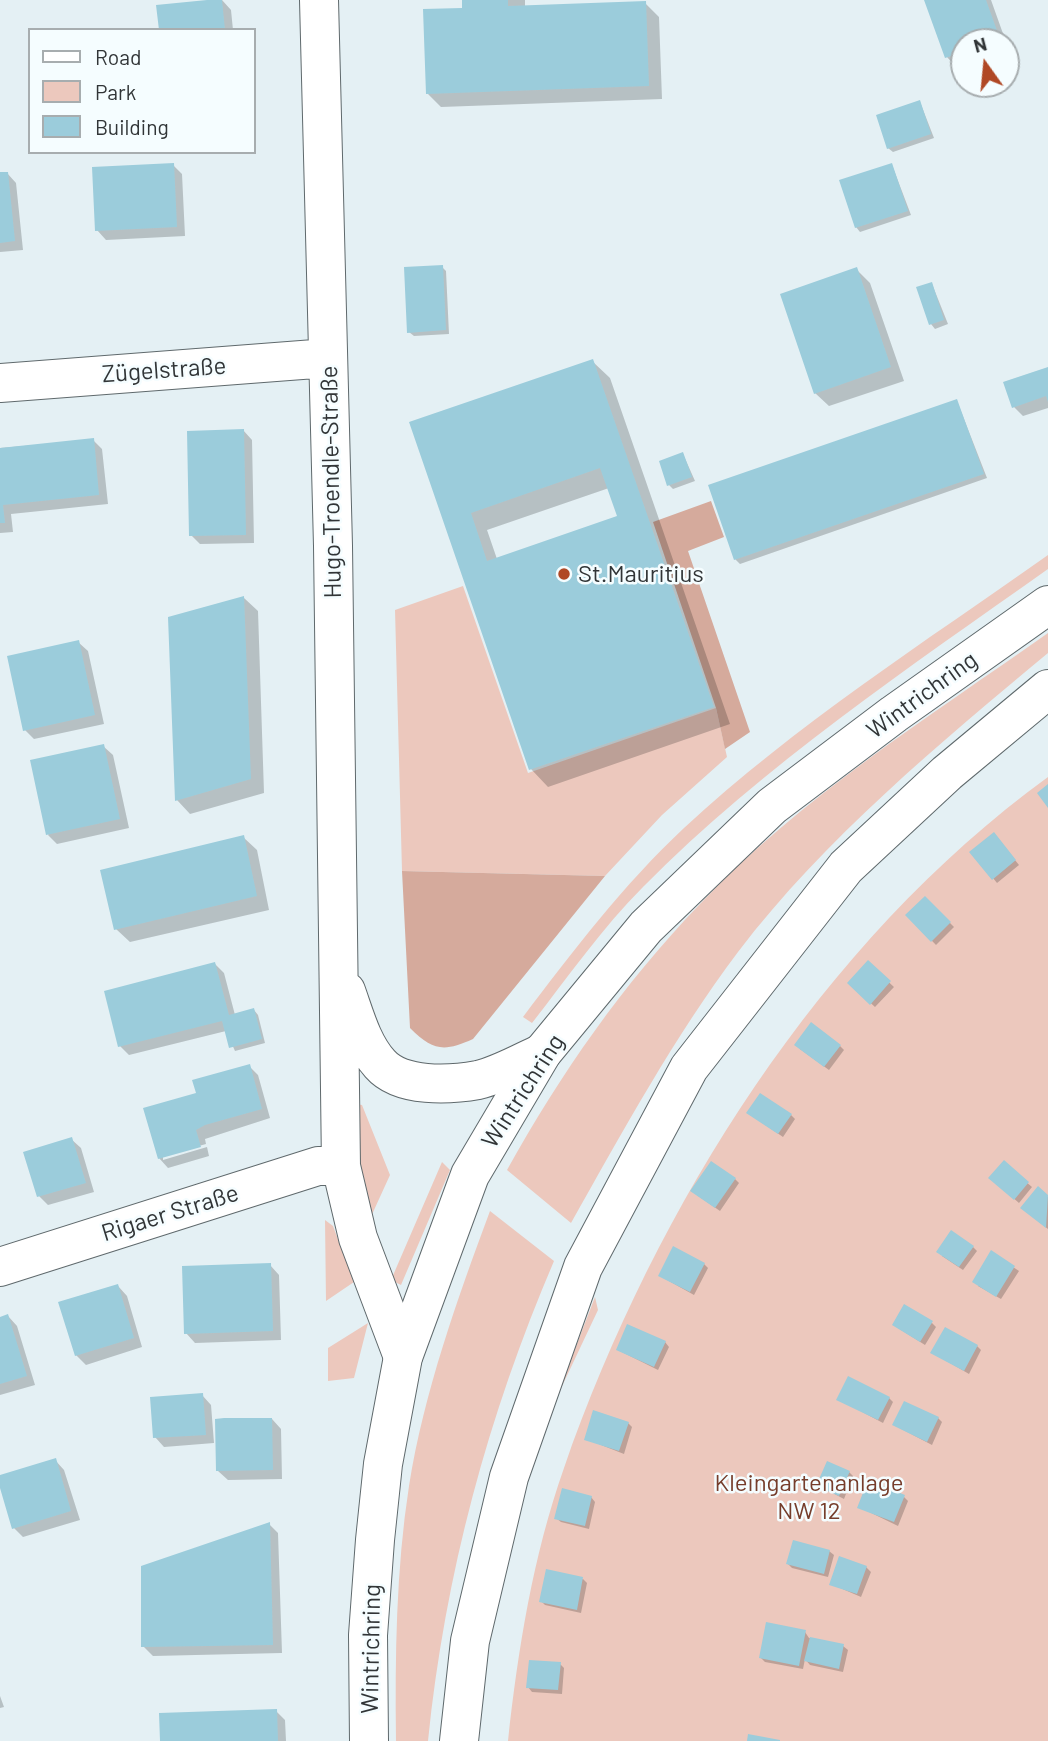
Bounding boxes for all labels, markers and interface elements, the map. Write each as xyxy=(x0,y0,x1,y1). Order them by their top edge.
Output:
legend xyxy=(28,28,256,154)
north arrow xyxy=(950,28,1020,98)
text: N xyxy=(971,31,989,57)
text: Road xyxy=(95,44,141,69)
text: Park xyxy=(95,79,136,104)
text: Building xyxy=(95,114,169,139)
street label: Zügelstraße xyxy=(101,351,227,389)
street label: Hugo-Troendle-Straße xyxy=(315,365,347,599)
place label: St.Mauritius xyxy=(578,560,704,588)
marker: St.Mauritius xyxy=(556,566,572,582)
street label: Wintrichring xyxy=(861,645,983,745)
street label: Wintrichring xyxy=(476,1029,570,1153)
street label: Rigaer Straße xyxy=(98,1178,242,1248)
park label: Kleingartenanlage NW 12 xyxy=(715,1469,903,1525)
street label: Wintrichring xyxy=(355,1584,387,1714)

